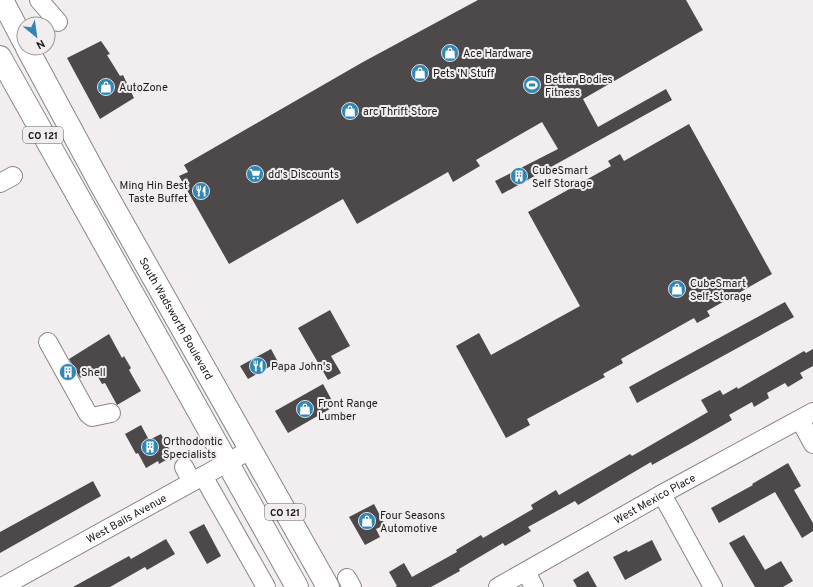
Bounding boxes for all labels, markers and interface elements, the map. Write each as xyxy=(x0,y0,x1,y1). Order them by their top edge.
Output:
north arrow xyxy=(16,16,56,56)
text: N xyxy=(34,36,47,52)
shop icon: Ace Hardware xyxy=(440,43,460,63)
place label: Ace Hardware xyxy=(463,47,532,61)
shop icon: Pets 'N Stuff xyxy=(410,63,430,83)
place label: Pets 'N Stuff xyxy=(433,67,495,81)
place label: Better Bodies Fitness xyxy=(545,73,613,100)
sports icon: Better Bodies Fitness xyxy=(522,75,542,95)
shop icon: AutoZone xyxy=(96,77,116,97)
place label: AutoZone xyxy=(119,81,168,95)
shop icon: arc Thrift Store xyxy=(340,101,360,121)
place label: arc Thrift Store xyxy=(363,105,437,119)
road number: CO 121 xyxy=(23,127,63,143)
supermarket icon: dd's Discounts xyxy=(245,164,265,184)
place label: CubeSmart Self Storage xyxy=(532,164,592,191)
building icon: CubeSmart Self Storage xyxy=(509,166,529,186)
place label: dd's Discounts xyxy=(268,168,339,182)
place label: Ming Hin Best Taste Buffet xyxy=(120,179,188,206)
restaurant icon: Ming Hin Best Taste Buffet xyxy=(191,181,211,201)
street label: South Wadsworth Boulevard xyxy=(135,255,216,383)
place label: CubeSmart Self-Storage xyxy=(690,277,752,304)
shop icon: CubeSmart Self-Storage xyxy=(667,279,687,299)
restaurant icon: Papa John's xyxy=(248,356,268,376)
place label: Papa John's xyxy=(271,360,331,374)
building icon: Shell xyxy=(58,362,78,382)
place label: Shell xyxy=(81,366,106,380)
place label: Front Range Lumber xyxy=(318,397,378,424)
shop icon: Front Range Lumber xyxy=(295,399,315,419)
place label: Orthodontic Specialists xyxy=(163,435,223,462)
building icon: Orthodontic Specialists xyxy=(140,437,160,457)
street label: West Mexico Place xyxy=(612,471,698,528)
street label: West Bails Avenue xyxy=(84,491,169,547)
road number: CO 121 xyxy=(265,504,305,520)
place label: Four Seasons Automotive xyxy=(380,509,445,536)
shop icon: Four Seasons Automotive xyxy=(357,511,377,531)

